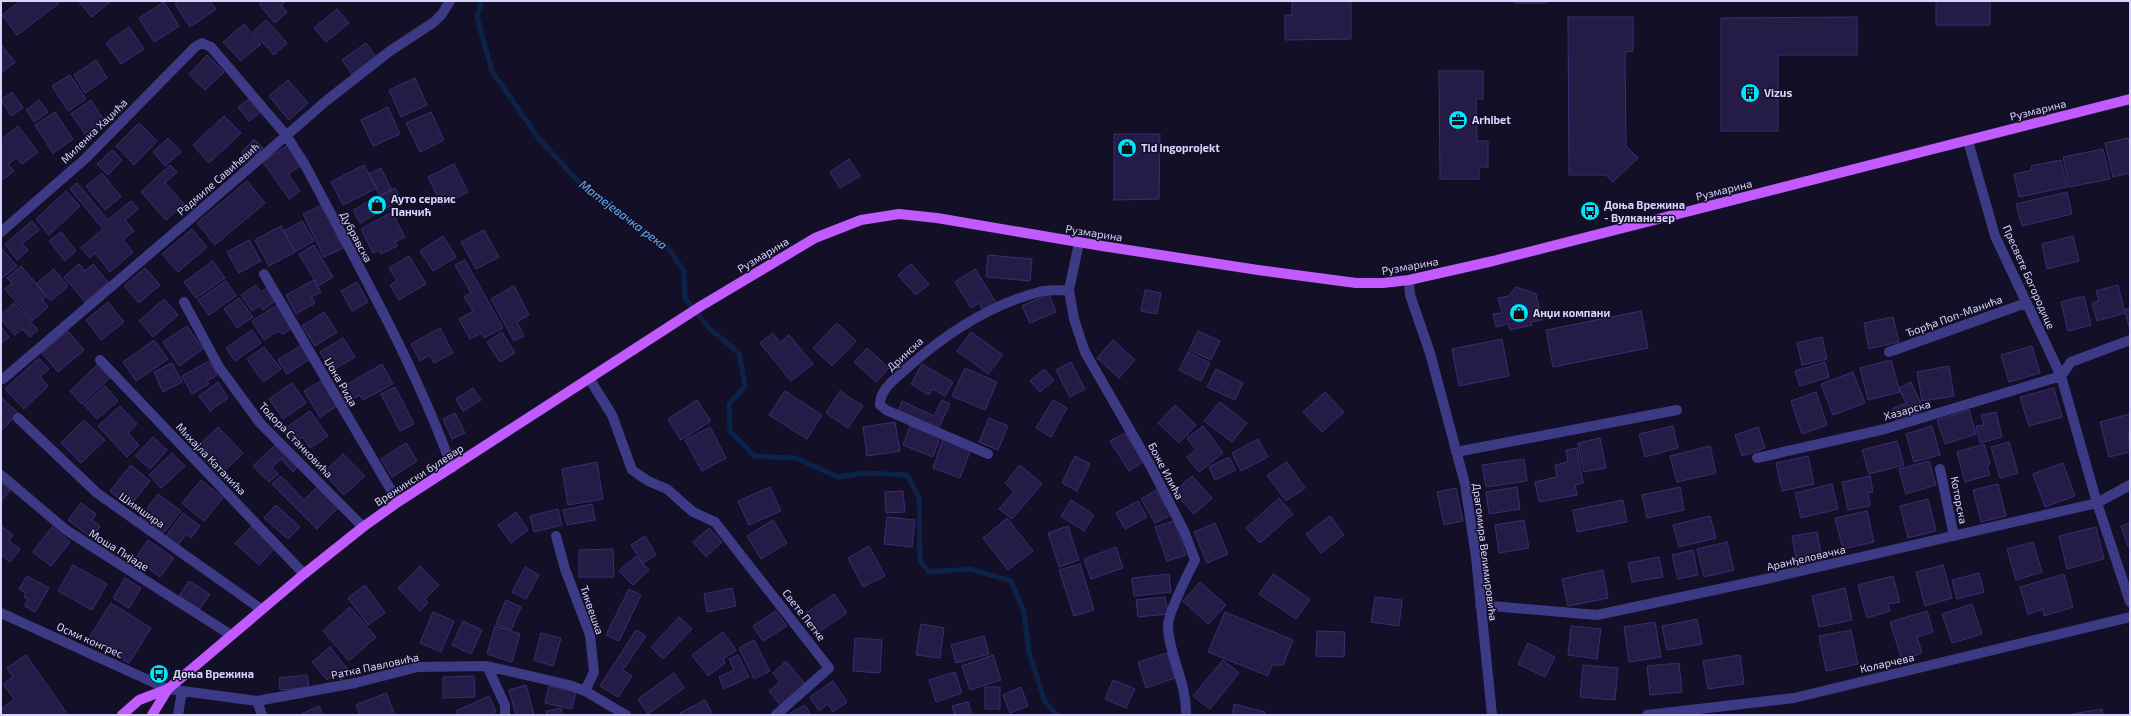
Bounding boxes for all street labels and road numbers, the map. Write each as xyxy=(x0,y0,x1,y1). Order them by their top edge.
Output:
street label: Миленка Хаџића xyxy=(58,96,130,166)
street label: Рузмарина xyxy=(2008,96,2068,124)
street label: Радмиле Савићевић xyxy=(174,139,261,218)
street label: Рузмарина xyxy=(1694,176,1754,204)
street label: Дубравска xyxy=(337,209,375,265)
street label: Рузмарина xyxy=(1065,222,1123,244)
street label: Пресвете Богородице xyxy=(2001,223,2058,331)
street label: Рузмарина xyxy=(735,234,791,276)
street label: Рузмарина xyxy=(1380,254,1440,278)
street label: Ђорђа Поп-Манића xyxy=(1904,292,2004,340)
street label: Дринска xyxy=(884,334,925,373)
street label: Џона Рида xyxy=(322,355,361,408)
street label: Хазарска xyxy=(1882,397,1932,422)
street label: Тодора Станковића xyxy=(257,399,336,480)
street label: Михајла Катанића xyxy=(173,420,249,498)
street label: Боже Илића xyxy=(1146,440,1187,501)
street label: Врежински булевар xyxy=(372,441,466,509)
street label: Которска xyxy=(1949,475,1970,525)
street label: Драгомира Велимировића xyxy=(1471,482,1500,622)
street label: Шимшира xyxy=(117,489,168,530)
street label: Моша Пијаде xyxy=(86,526,152,574)
street label: Аранђеловачка xyxy=(1765,542,1847,574)
street label: Тиквешка xyxy=(578,584,607,636)
street label: Свете Петке xyxy=(780,586,829,643)
street label: Осми конгрес xyxy=(55,619,125,660)
street label: Ратка Павловића xyxy=(330,650,420,681)
street label: Коларчева xyxy=(1858,650,1915,675)

